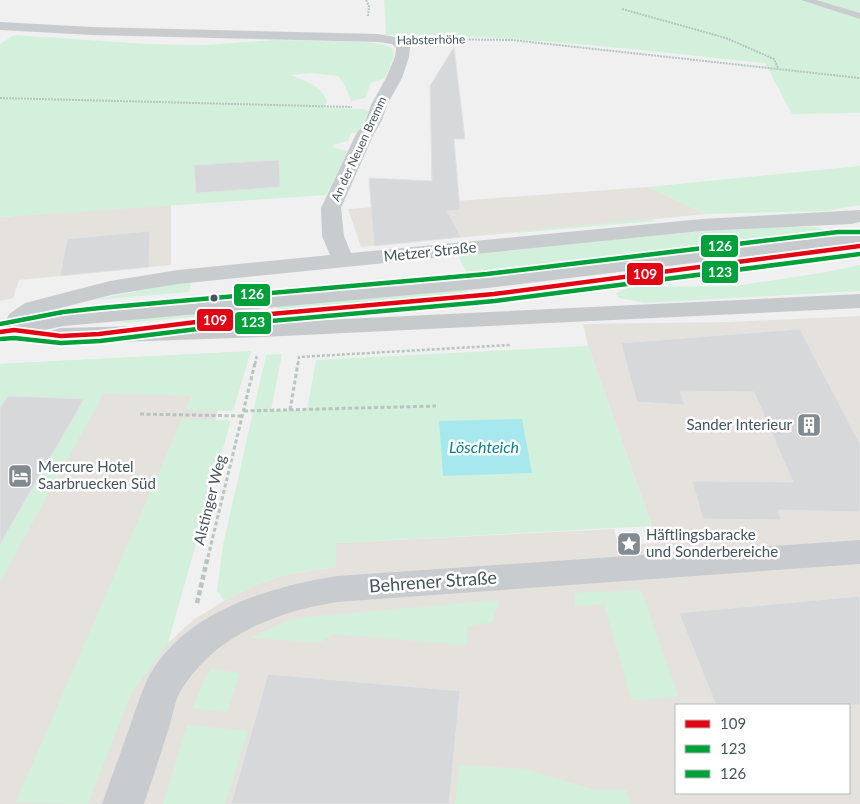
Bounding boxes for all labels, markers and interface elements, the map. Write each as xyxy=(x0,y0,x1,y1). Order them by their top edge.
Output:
street label: Habsterhöhe xyxy=(397,31,465,48)
street label: An der Neuen Bremm xyxy=(328,94,389,204)
line badge: 126 xyxy=(700,234,739,258)
street label: Metzer Straße xyxy=(383,237,477,265)
text: 126 xyxy=(708,237,732,254)
line badge: 123 xyxy=(701,260,739,284)
line badge: 109 xyxy=(626,262,664,286)
text: 123 xyxy=(708,263,732,280)
text: 109 xyxy=(633,265,657,282)
line badge: 126 xyxy=(233,283,271,307)
text: 126 xyxy=(240,285,264,302)
unlabelled marker xyxy=(209,293,219,303)
line badge: 109 xyxy=(196,308,234,332)
text: 109 xyxy=(203,311,227,328)
line badge: 123 xyxy=(234,311,272,335)
text: 123 xyxy=(241,313,265,330)
building icon: Sander Interieur xyxy=(796,412,822,438)
place label: Sander Interieur xyxy=(686,415,793,433)
water label: Löschteich xyxy=(449,437,519,456)
street label: Alstinger Weg xyxy=(189,452,229,547)
place label: Mercure Hotel Saarbruecken Süd xyxy=(38,457,156,492)
hotel icon: Mercure Hotel Saarbruecken Süd xyxy=(7,463,33,489)
place label: Häftlingsbaracke und Sonderbereiche xyxy=(646,525,778,560)
place icon: Häftlingsbaracke und Sonderbereiche xyxy=(616,531,642,557)
street label: Behrener Straße xyxy=(368,566,498,596)
legend xyxy=(675,704,850,794)
text: 109 xyxy=(720,714,746,732)
text: 123 xyxy=(720,739,746,757)
text: 126 xyxy=(720,764,746,782)

